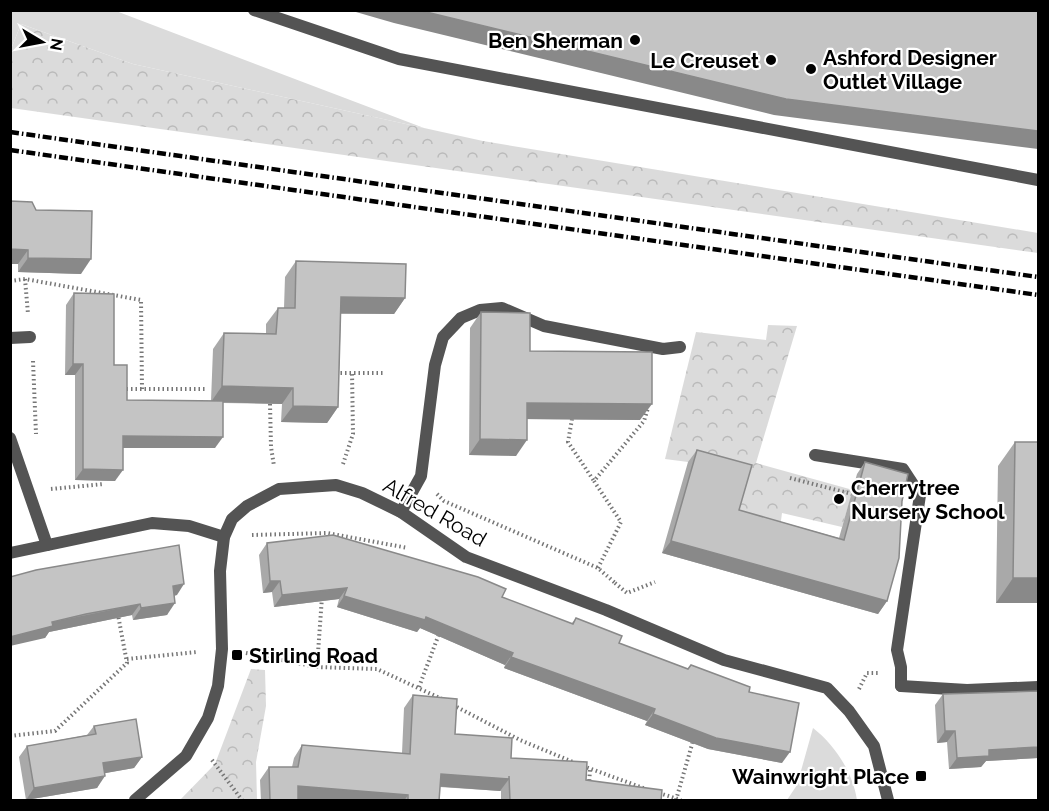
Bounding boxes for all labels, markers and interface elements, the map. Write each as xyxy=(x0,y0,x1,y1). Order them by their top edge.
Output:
north arrow xyxy=(12,12,72,72)
place label: Ben Sherman xyxy=(488,28,623,53)
marker: Ben Sherman xyxy=(628,33,642,47)
text: N xyxy=(46,37,67,52)
place label: Ashford Designer Outlet Village xyxy=(823,45,997,94)
place label: Le Creuset xyxy=(650,48,759,73)
marker: Le Creuset xyxy=(764,53,778,67)
marker: Ashford Designer Outlet Village xyxy=(804,62,818,76)
street label: Alfred Road xyxy=(379,472,491,552)
place label: Cherrytree Nursery School xyxy=(851,475,1005,524)
marker: Cherrytree Nursery School xyxy=(832,492,846,506)
place label: Stirling Road xyxy=(249,643,378,668)
marker: Stirling Road xyxy=(230,648,244,662)
place label: Wainwright Place xyxy=(732,764,909,789)
marker: Wainwright Place xyxy=(914,769,928,783)

